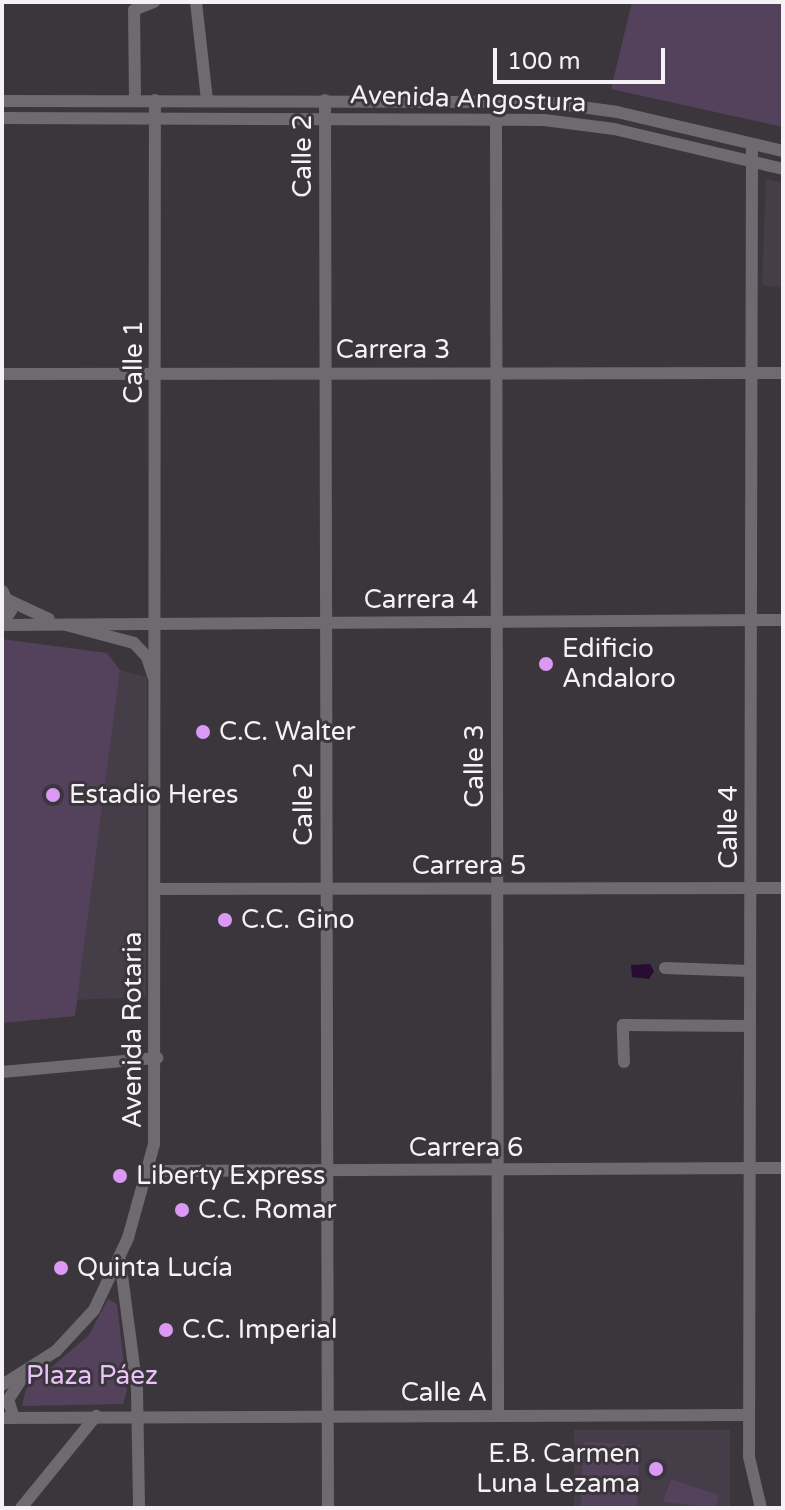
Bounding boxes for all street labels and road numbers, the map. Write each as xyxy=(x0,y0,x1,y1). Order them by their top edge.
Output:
street label: Avenida Angostura xyxy=(349,79,587,119)
street label: Calle 2 xyxy=(287,114,319,198)
street label: Calle 1 xyxy=(118,320,150,404)
street label: Carrera 3 xyxy=(336,334,450,366)
street label: Carrera 4 xyxy=(364,584,478,616)
street label: Calle 3 xyxy=(459,724,491,808)
street label: Calle 2 xyxy=(288,762,320,846)
street label: Calle 4 xyxy=(713,785,745,869)
street label: Carrera 5 xyxy=(412,850,526,882)
street label: Avenida Rotaria xyxy=(117,932,149,1128)
street label: Carrera 6 xyxy=(409,1132,523,1164)
street label: Calle A xyxy=(401,1377,487,1409)

